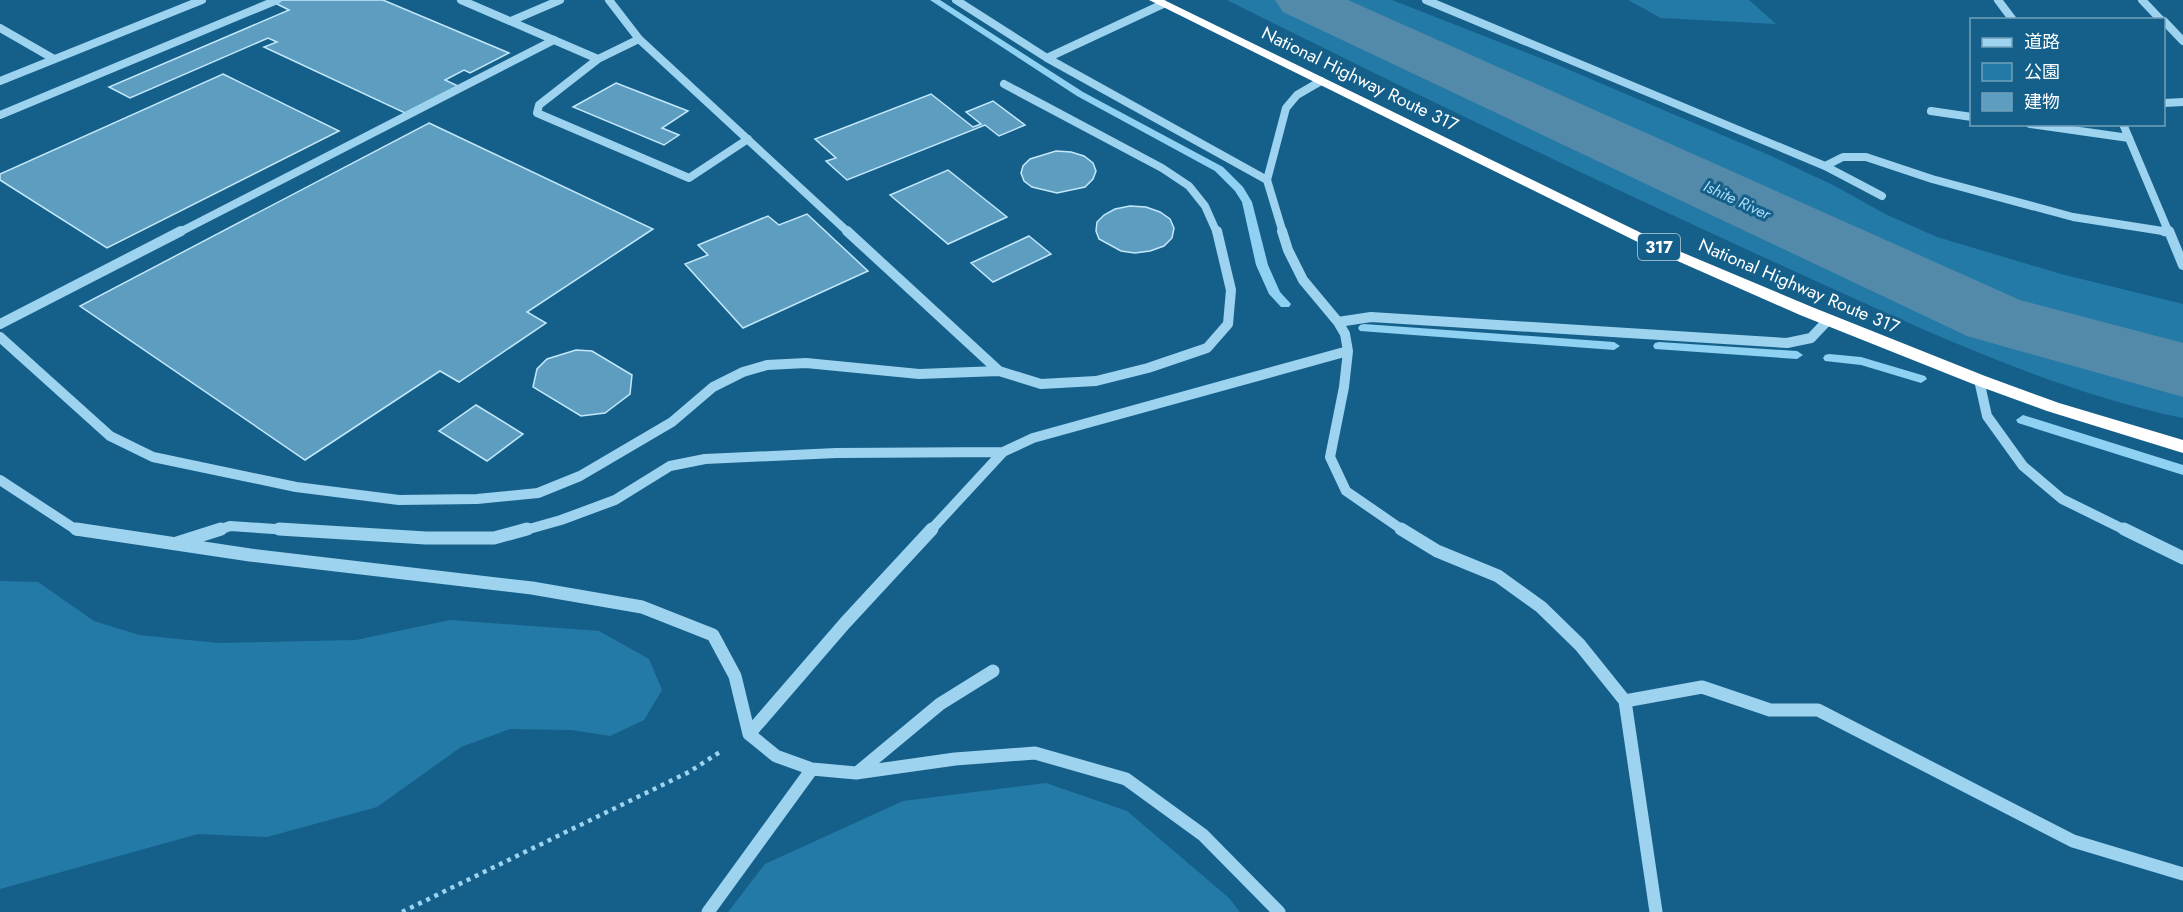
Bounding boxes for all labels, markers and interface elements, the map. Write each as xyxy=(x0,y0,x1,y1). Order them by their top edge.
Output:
legend xyxy=(1970,18,2165,126)
street label: National Highway Route 317 xyxy=(1257,20,1463,138)
text: 道路 xyxy=(2024,29,2060,55)
text: 公園 xyxy=(2024,59,2060,85)
text: 建物 xyxy=(2024,89,2060,115)
water label: Ishite River xyxy=(1700,174,1776,226)
street label: National Highway Route 317 xyxy=(1694,232,1904,340)
road number: 317 xyxy=(1638,234,1680,260)

